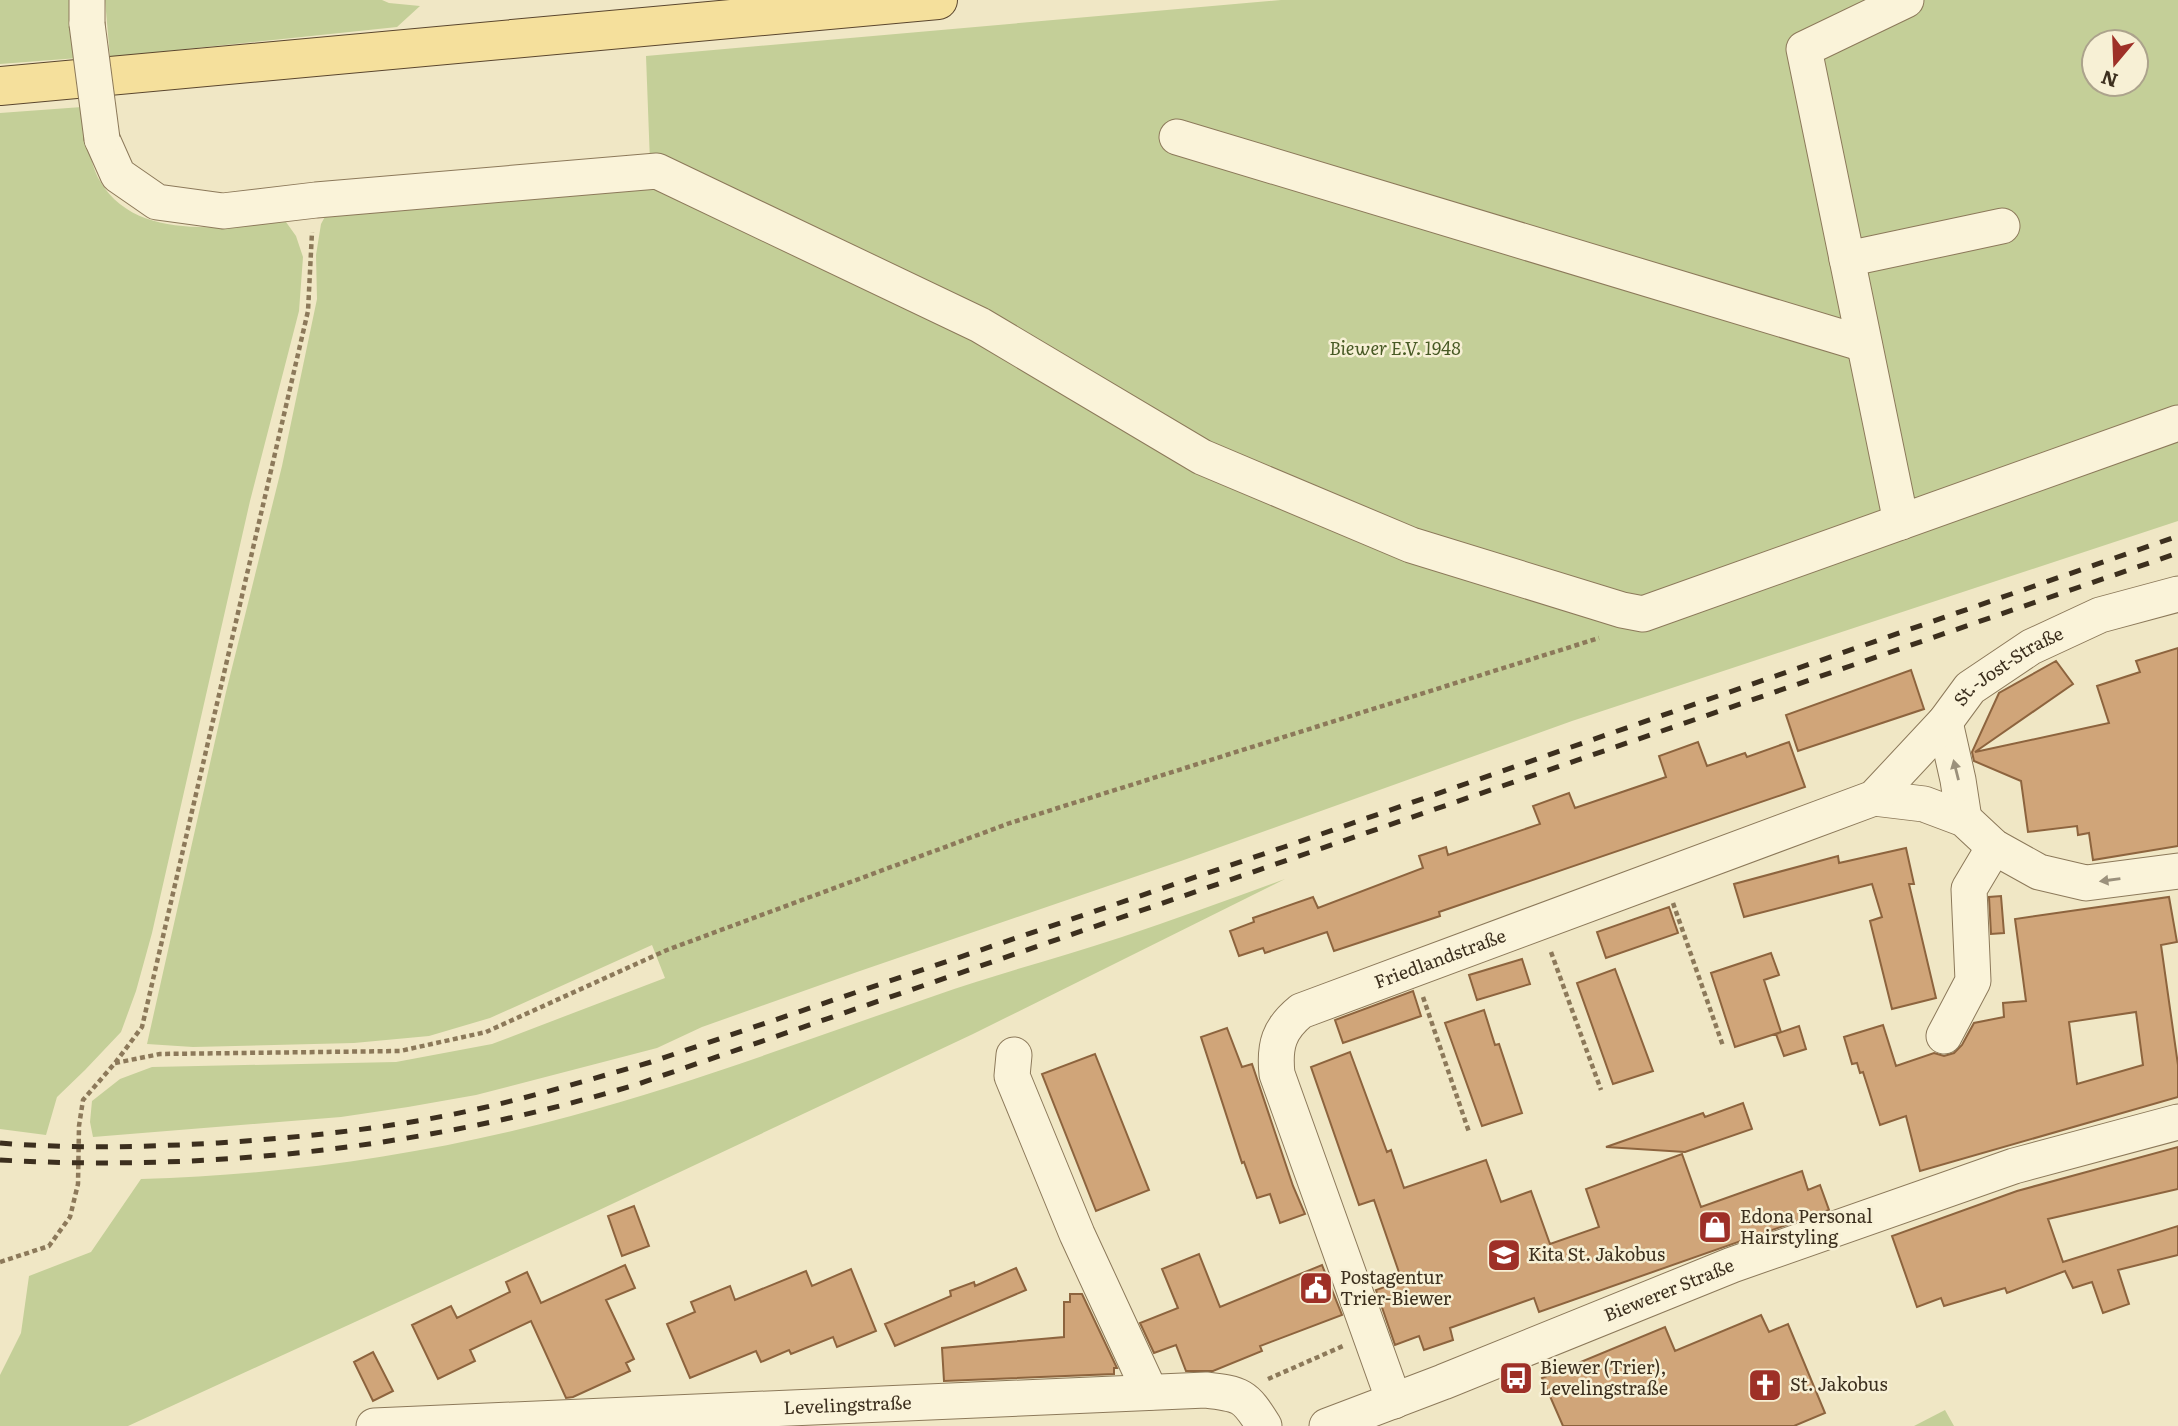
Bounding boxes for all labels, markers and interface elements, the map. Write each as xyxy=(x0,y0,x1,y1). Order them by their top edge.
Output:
north arrow xyxy=(2080,28,2150,98)
text: N xyxy=(2097,64,2121,96)
park label: Biewer E.V. 1948 xyxy=(1329,334,1461,361)
street label: St.-Jost-Straße xyxy=(1946,619,2067,711)
one-way arrow xyxy=(1950,759,1961,781)
one-way arrow xyxy=(2099,874,2121,885)
street label: Friedlandstraße xyxy=(1370,921,1509,995)
place label: Edona Personal Hairstyling xyxy=(1740,1202,1873,1250)
shop icon: Edona Personal Hairstyling xyxy=(1696,1208,1734,1246)
school or university icon: Kita St. Jakobus xyxy=(1485,1236,1523,1274)
place label: Kita St. Jakobus xyxy=(1528,1240,1665,1267)
street label: Biewerer Straße xyxy=(1599,1251,1738,1328)
place label: Postagentur Trier-Biewer xyxy=(1340,1263,1452,1311)
public building icon: Postagentur Trier-Biewer xyxy=(1297,1269,1335,1307)
place label: Biewer (Trier), Levelingstraße xyxy=(1540,1353,1668,1401)
bus stop icon: Biewer (Trier), Levelingstraße xyxy=(1497,1359,1535,1397)
church icon: St. Jakobus xyxy=(1746,1366,1784,1404)
place label: St. Jakobus xyxy=(1790,1370,1888,1397)
street label: Levelingstraße xyxy=(783,1388,912,1420)

